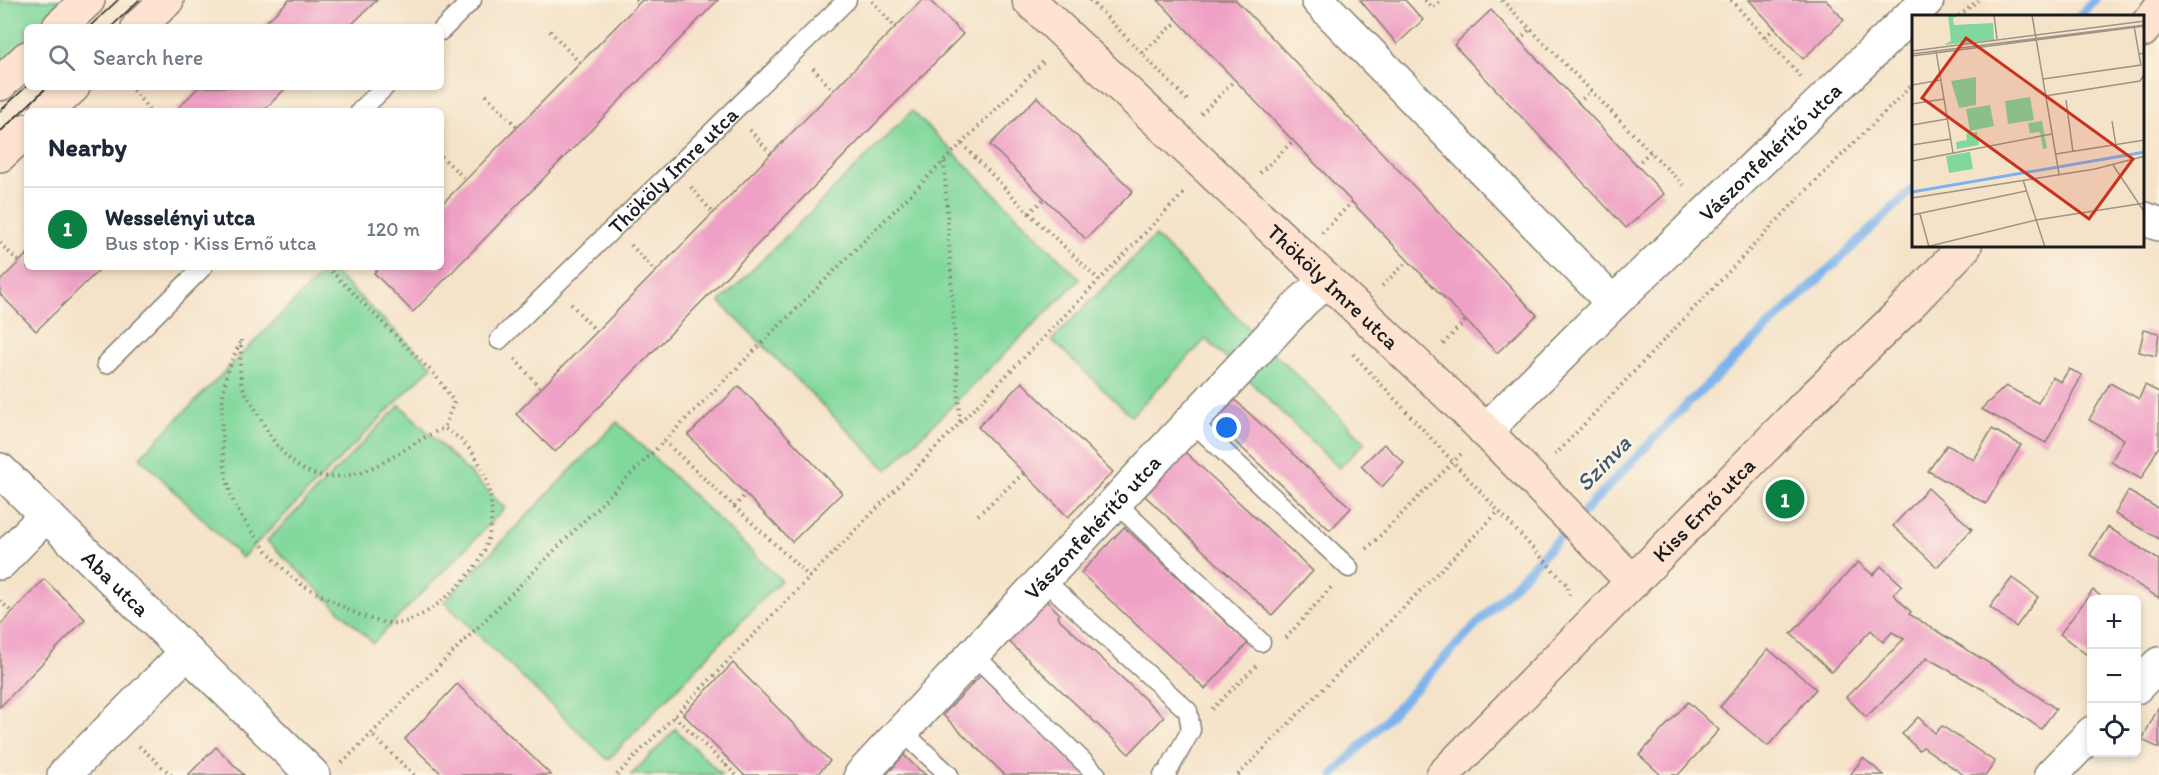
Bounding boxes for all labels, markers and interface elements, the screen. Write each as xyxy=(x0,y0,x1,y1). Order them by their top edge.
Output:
inset map xyxy=(1912,15,2144,248)
search box xyxy=(24,24,444,90)
icon: search xyxy=(45,41,78,74)
text: Search here xyxy=(93,44,203,71)
street label: Vászonfehérítő utca xyxy=(1693,76,1847,227)
street label: Thököly Imre utca xyxy=(602,100,744,240)
text: Nearby xyxy=(48,131,127,163)
text: Wesselényi utca xyxy=(105,204,255,231)
text: 1 xyxy=(63,217,72,241)
text: 120 m xyxy=(367,217,420,241)
street label: Thököly Imre utca xyxy=(1262,218,1406,355)
text: Bus stop · Kiss Ernő utca xyxy=(105,231,316,255)
your location xyxy=(1212,413,1241,442)
water label: Szinva xyxy=(1569,428,1637,497)
street label: Vászonfehérítő utca xyxy=(1018,449,1166,605)
street label: Kiss Ernő utca xyxy=(1646,452,1761,567)
pin: 1 xyxy=(1766,476,1804,522)
street label: Aba utca xyxy=(77,544,156,622)
map controls xyxy=(2087,595,2141,757)
button: + xyxy=(2087,595,2141,649)
button: − xyxy=(2087,649,2141,703)
button: locate xyxy=(2087,703,2141,757)

